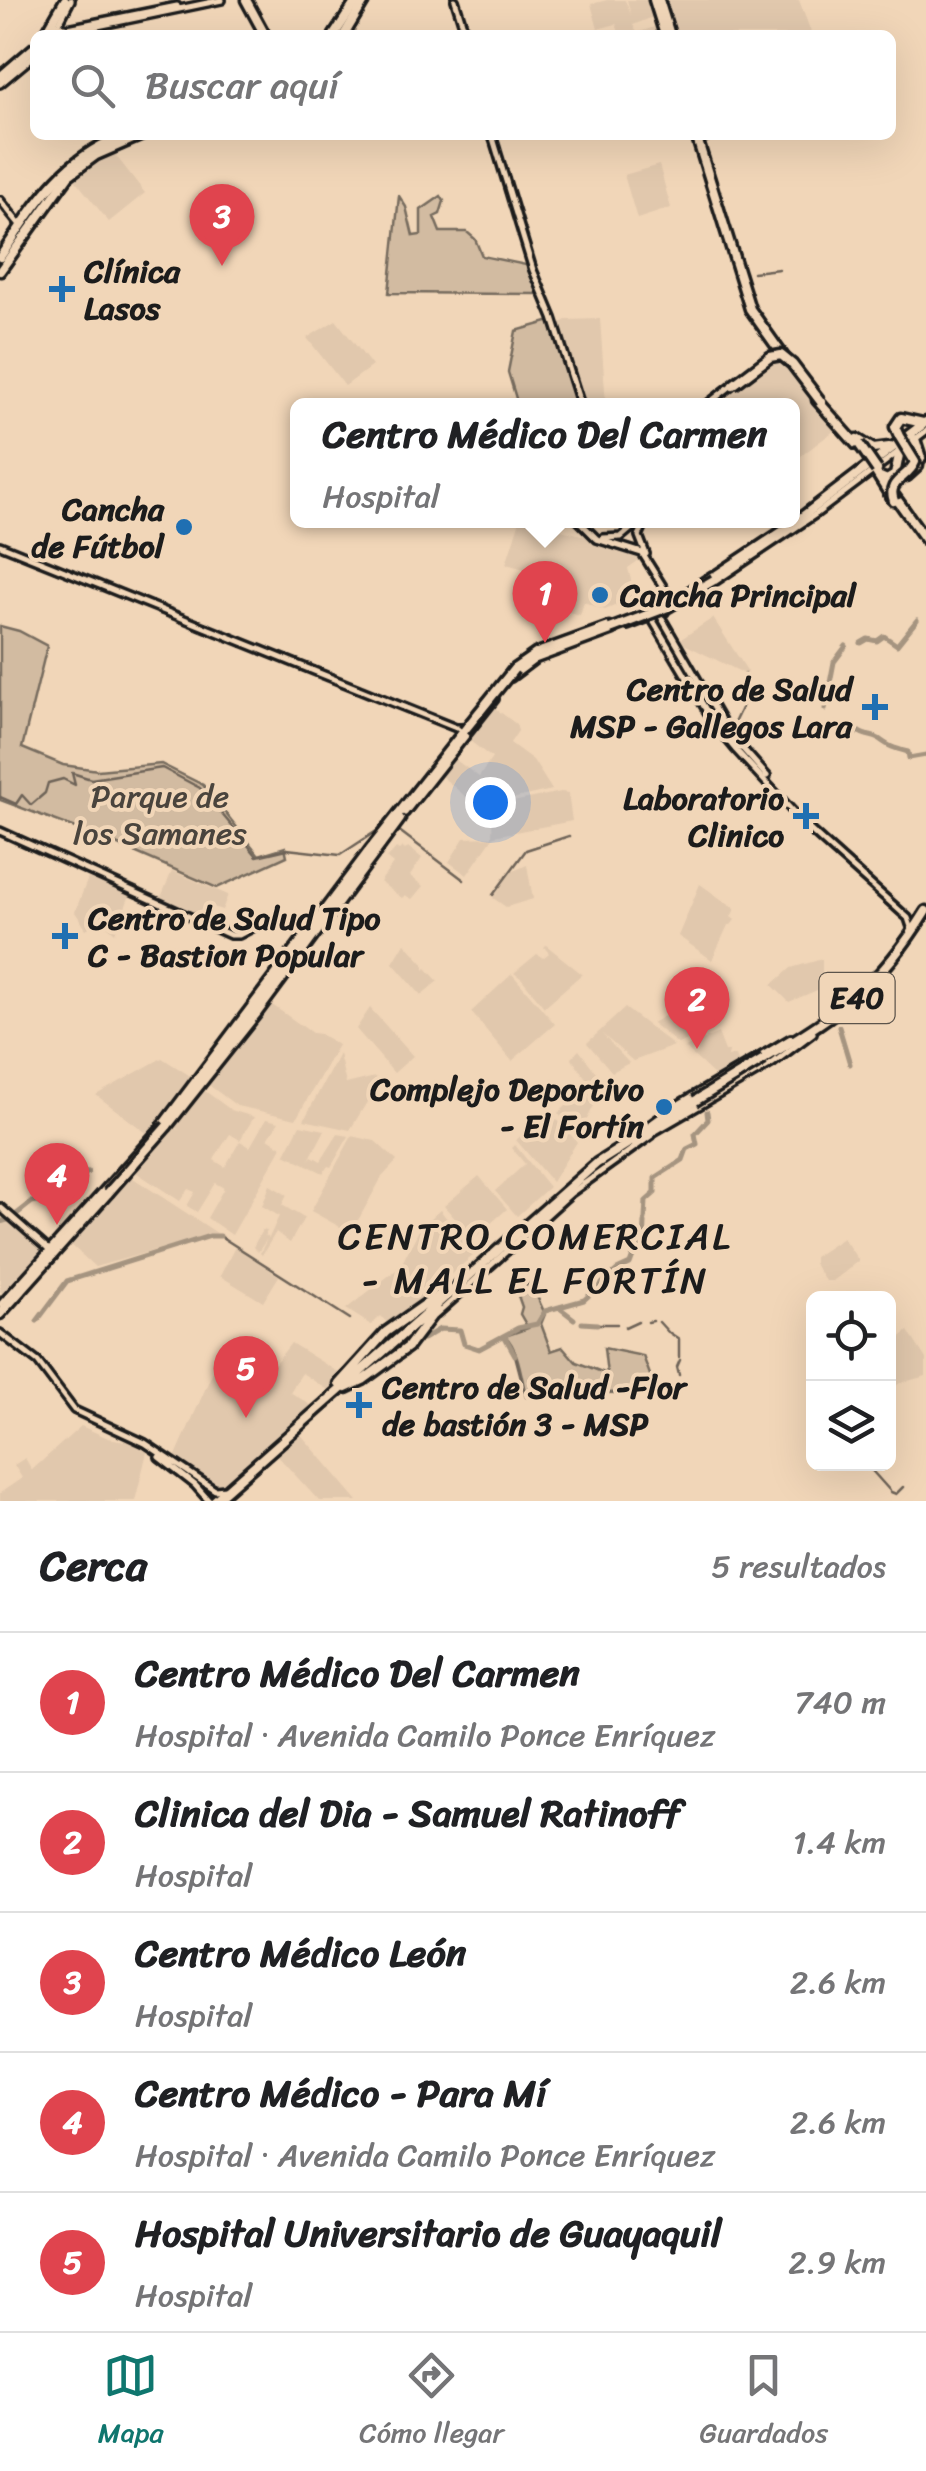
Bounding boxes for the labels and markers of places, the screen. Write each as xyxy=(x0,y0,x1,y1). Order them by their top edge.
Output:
pin: 3 xyxy=(190,184,254,266)
place label: Clínica Lasos xyxy=(83,243,181,337)
marker: Clínica Lasos xyxy=(49,276,75,302)
place label: Cancha de Fútbol xyxy=(31,481,166,575)
marker: Cancha de Fútbol xyxy=(173,516,195,538)
pin: 1 xyxy=(512,560,578,643)
place label: Cancha Principal xyxy=(619,567,858,624)
marker: Cancha Principal xyxy=(589,584,611,606)
place label: Centro de Salud MSP - Gallegos Lara xyxy=(569,661,855,755)
marker: Centro de Salud MSP - Gallegos Lara xyxy=(862,694,888,720)
place label: Laboratorio Clinico xyxy=(623,770,784,864)
marker: Laboratorio Clinico xyxy=(793,803,819,829)
place label: Centro de Salud Tipo C - Bastion Popular xyxy=(87,890,381,984)
marker: Centro de Salud Tipo C - Bastion Popular xyxy=(52,923,78,949)
pin: 2 xyxy=(664,966,730,1049)
place label: Complejo Deportivo - El Fortín xyxy=(369,1061,645,1155)
marker: Complejo Deportivo - El Fortín xyxy=(653,1096,675,1118)
pin: 4 xyxy=(24,1142,90,1225)
pin: 5 xyxy=(214,1336,278,1418)
place label: Centro de Salud -Flor de bastión 3 - MSP xyxy=(381,1359,689,1453)
marker: Centro de Salud -Flor de bastión 3 - MSP xyxy=(346,1392,372,1418)

